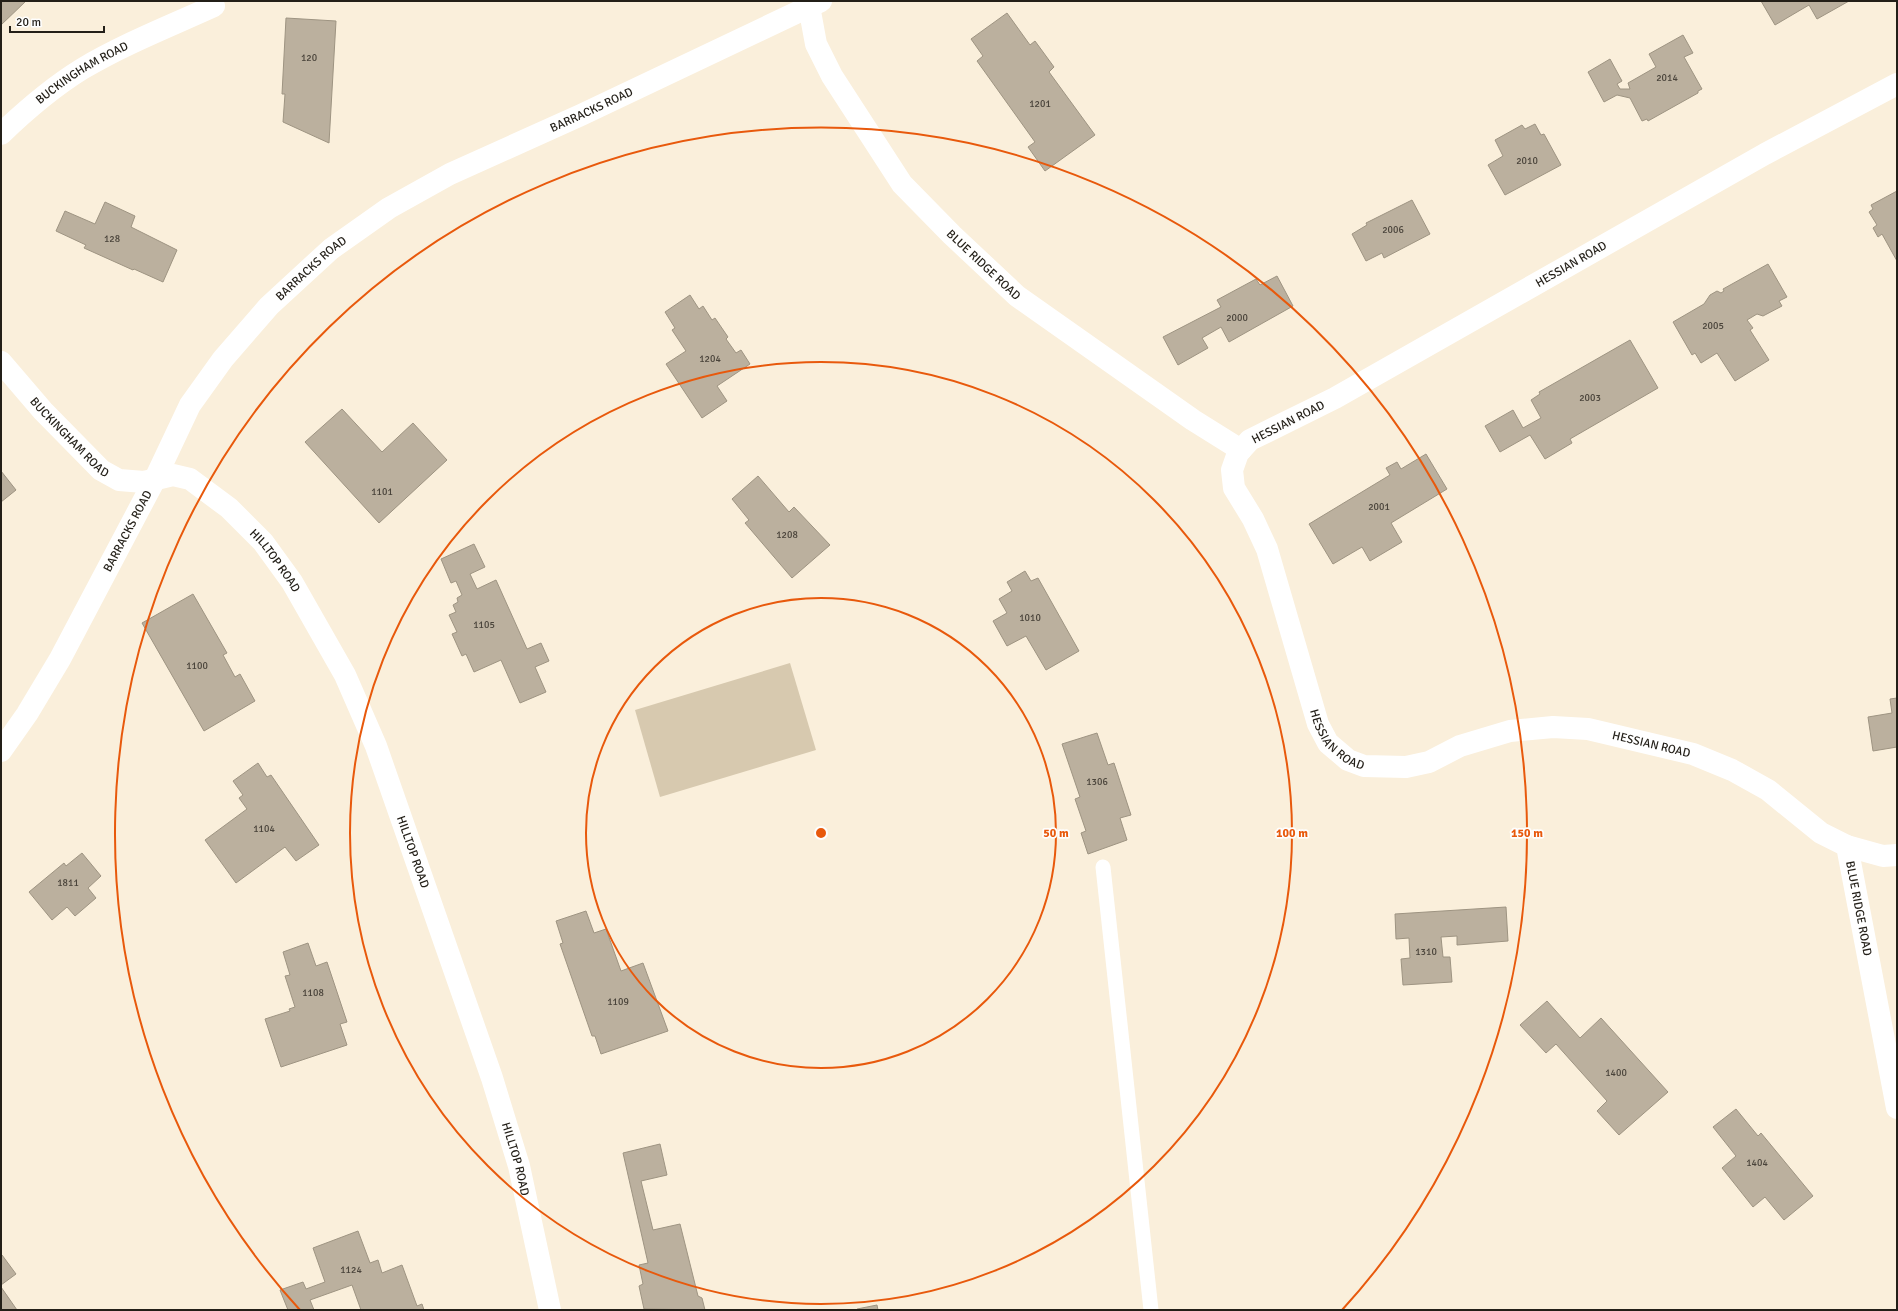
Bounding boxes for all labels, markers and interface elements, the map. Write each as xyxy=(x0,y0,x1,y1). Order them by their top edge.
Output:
scale bar xyxy=(10,8,104,34)
text: 20 m xyxy=(16,15,41,30)
street label: BUCKINGHAM ROAD xyxy=(33,39,131,108)
house number: 120 xyxy=(301,52,317,64)
house number: 2014 xyxy=(1656,72,1678,84)
street label: BARRACKS ROAD xyxy=(548,84,636,136)
house number: 1201 xyxy=(1029,98,1051,110)
house number: 2010 xyxy=(1516,155,1538,167)
house number: 2006 xyxy=(1382,224,1404,236)
street label: BLUE RIDGE ROAD xyxy=(943,227,1024,304)
house number: 128 xyxy=(104,233,120,245)
street label: BARRACKS ROAD xyxy=(273,233,350,304)
street label: HESSIAN ROAD xyxy=(1533,238,1610,291)
house number: 2000 xyxy=(1226,312,1248,324)
house number: 2005 xyxy=(1702,320,1724,332)
house number: 1204 xyxy=(699,353,721,365)
house number: 2003 xyxy=(1579,392,1601,404)
street label: BUCKINGHAM ROAD xyxy=(27,394,112,481)
street label: HESSIAN ROAD xyxy=(1249,398,1327,447)
house number: 1101 xyxy=(371,486,393,498)
street label: BARRACKS ROAD xyxy=(100,488,156,575)
house number: 2001 xyxy=(1368,501,1390,513)
street label: HILLTOP ROAD xyxy=(246,526,303,595)
house number: 1208 xyxy=(776,529,798,541)
house number: 1010 xyxy=(1019,612,1041,624)
house number: 1105 xyxy=(473,619,495,631)
house number: 1100 xyxy=(186,660,208,672)
street label: HESSIAN ROAD xyxy=(1306,708,1367,774)
street label: HESSIAN ROAD xyxy=(1611,728,1692,761)
house number: 1306 xyxy=(1086,776,1108,788)
street label: HILLTOP ROAD xyxy=(393,814,432,890)
house number: 1104 xyxy=(253,823,275,835)
centre of rings xyxy=(814,826,828,840)
text: 50 m xyxy=(1043,826,1069,841)
text: 100 m xyxy=(1276,826,1308,841)
text: 150 m xyxy=(1511,826,1543,841)
street label: BLUE RIDGE ROAD xyxy=(1842,860,1875,957)
house number: 1811 xyxy=(57,877,79,889)
house number: 1310 xyxy=(1415,946,1437,958)
house number: 1108 xyxy=(302,987,324,999)
house number: 1109 xyxy=(607,996,629,1008)
house number: 1400 xyxy=(1605,1067,1627,1079)
street label: HILLTOP ROAD xyxy=(498,1121,532,1197)
house number: 1404 xyxy=(1746,1157,1768,1169)
house number: 1124 xyxy=(340,1264,362,1276)

